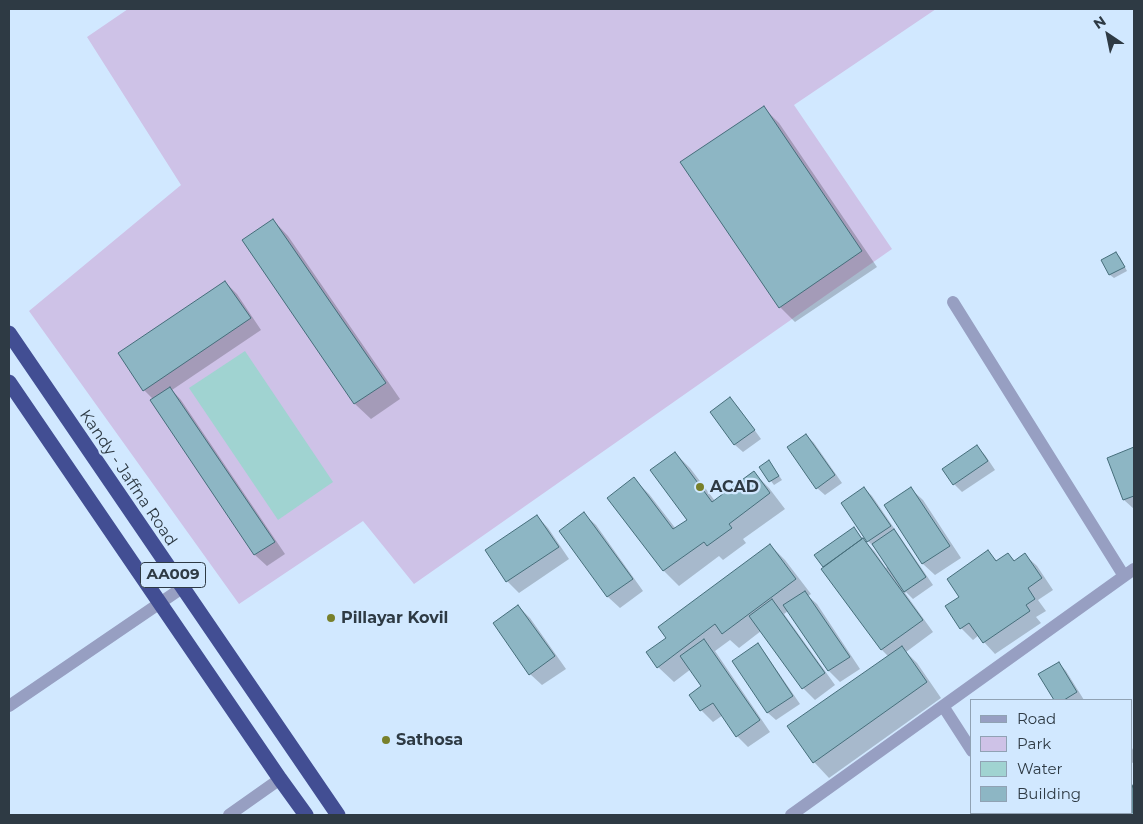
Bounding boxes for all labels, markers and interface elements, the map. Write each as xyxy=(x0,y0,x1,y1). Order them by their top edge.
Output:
north arrow xyxy=(1083,10,1133,60)
text: N xyxy=(1090,12,1109,33)
street label: Kandy - Jaffna Road xyxy=(75,406,181,550)
place label: ACAD xyxy=(710,477,759,497)
marker: ACAD xyxy=(694,481,706,493)
road number: AA009 xyxy=(140,562,206,588)
place label: Pillayar Kovil xyxy=(341,608,448,628)
marker: Pillayar Kovil xyxy=(325,612,337,624)
legend xyxy=(970,699,1133,814)
text: Road xyxy=(1017,709,1056,728)
place label: Sathosa xyxy=(396,730,463,750)
marker: Sathosa xyxy=(380,734,392,746)
text: Park xyxy=(1017,734,1051,753)
text: Water xyxy=(1017,759,1063,778)
text: Building xyxy=(1017,784,1081,803)

